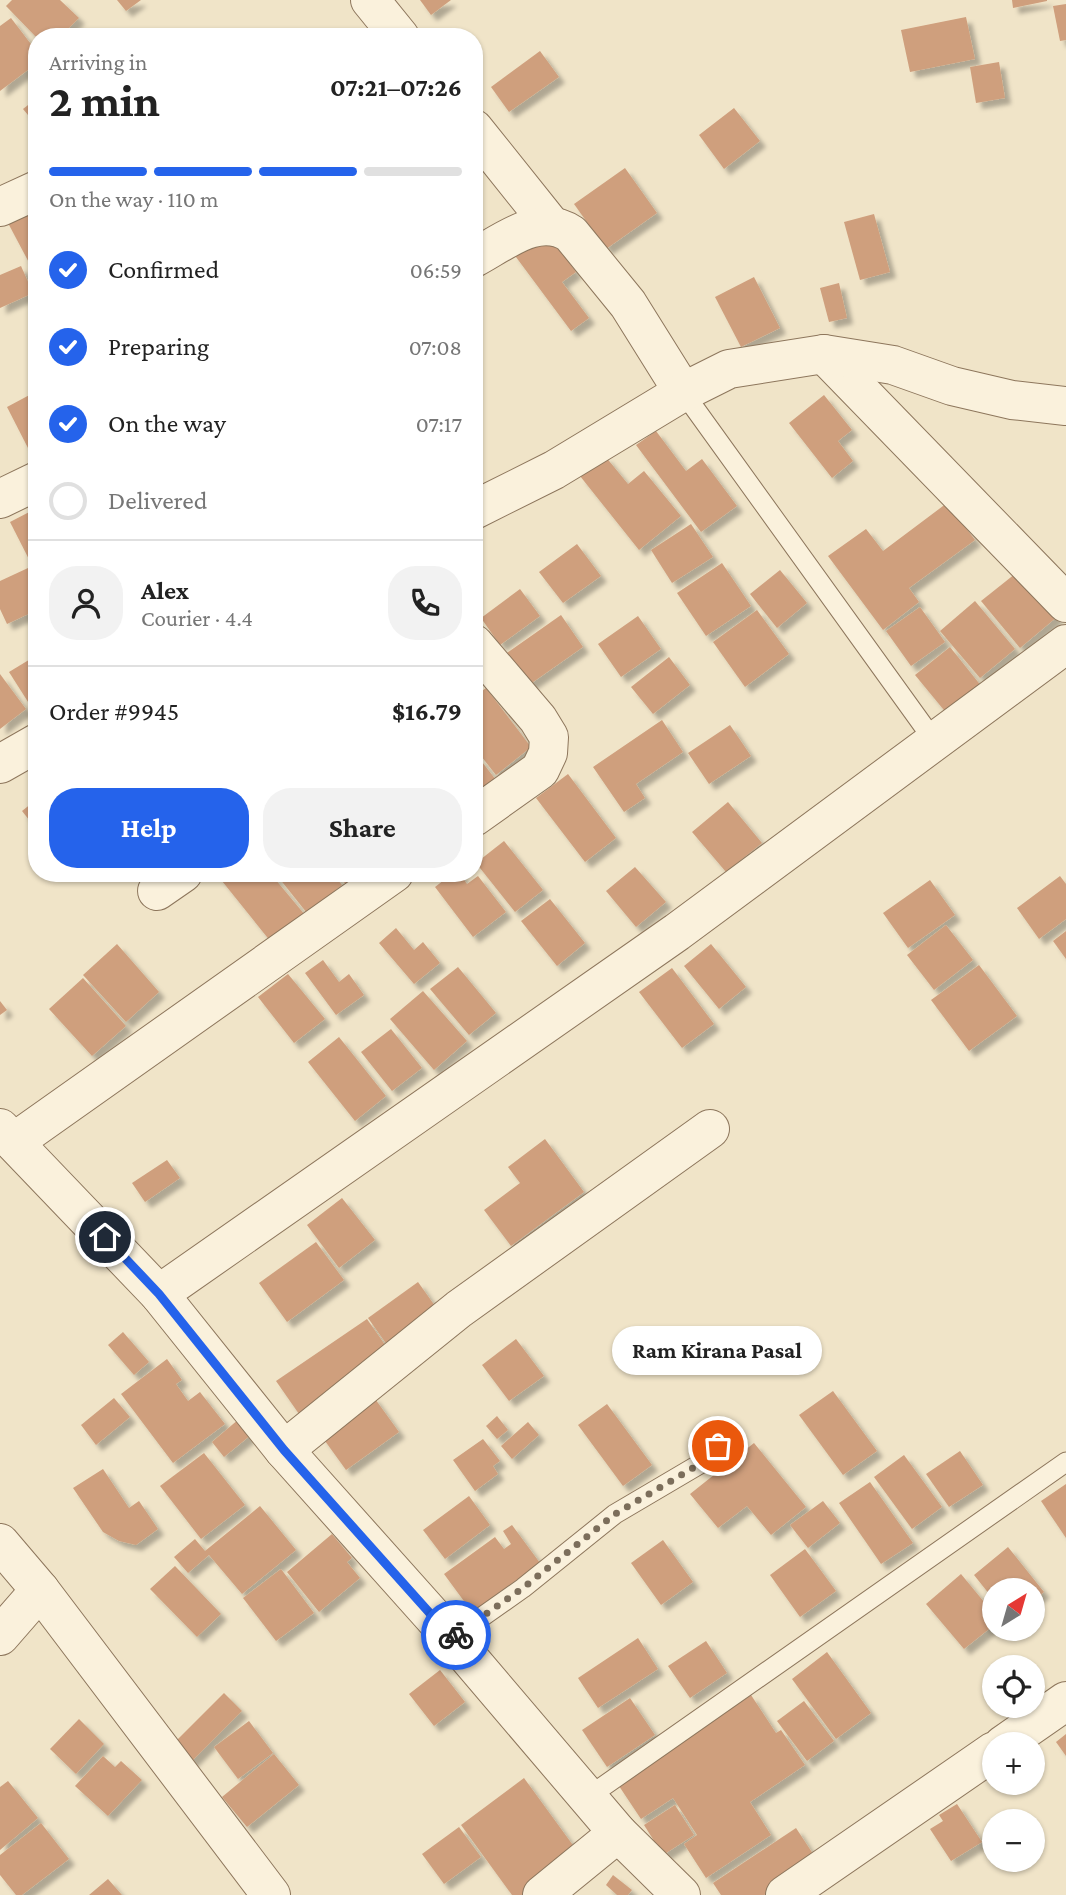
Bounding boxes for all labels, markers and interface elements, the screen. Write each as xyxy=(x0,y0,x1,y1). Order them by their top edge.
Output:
text: Arriving in xyxy=(49,49,147,75)
text: 07:21–07:26 xyxy=(330,73,462,102)
text: 2 min xyxy=(49,75,160,126)
text: On the way · 110 m xyxy=(49,186,219,212)
icon: check xyxy=(49,251,87,289)
text: Confirmed xyxy=(108,255,219,284)
text: 06:59 xyxy=(410,257,462,283)
icon: check xyxy=(49,328,87,366)
text: Preparing xyxy=(108,332,209,361)
text: 07:08 xyxy=(409,334,462,360)
icon: check xyxy=(49,405,87,443)
text: On the way xyxy=(108,409,226,438)
text: 07:17 xyxy=(416,411,462,437)
text: Delivered xyxy=(108,486,207,515)
button: person xyxy=(49,566,123,640)
button: phone xyxy=(388,566,462,640)
text: Alex xyxy=(141,576,189,605)
text: Courier · 4.4 xyxy=(141,605,253,631)
text: Order #9945 xyxy=(49,697,179,726)
text: $16.79 xyxy=(392,697,462,726)
button: Help xyxy=(49,788,249,868)
button: Share xyxy=(263,788,462,868)
pin xyxy=(75,1207,135,1267)
icon: home xyxy=(86,1218,124,1256)
callout: Ram Kirana Pasal xyxy=(613,1327,823,1376)
text: Ram Kirana Pasal xyxy=(632,1337,802,1363)
pin xyxy=(688,1416,748,1476)
icon: bag xyxy=(699,1427,737,1465)
north arrow xyxy=(982,1578,1045,1642)
map controls xyxy=(982,1578,1045,1872)
courier xyxy=(421,1600,491,1670)
icon: bike xyxy=(437,1616,475,1654)
button: locate xyxy=(982,1655,1045,1718)
button: + xyxy=(982,1732,1045,1795)
button: − xyxy=(982,1809,1045,1872)

